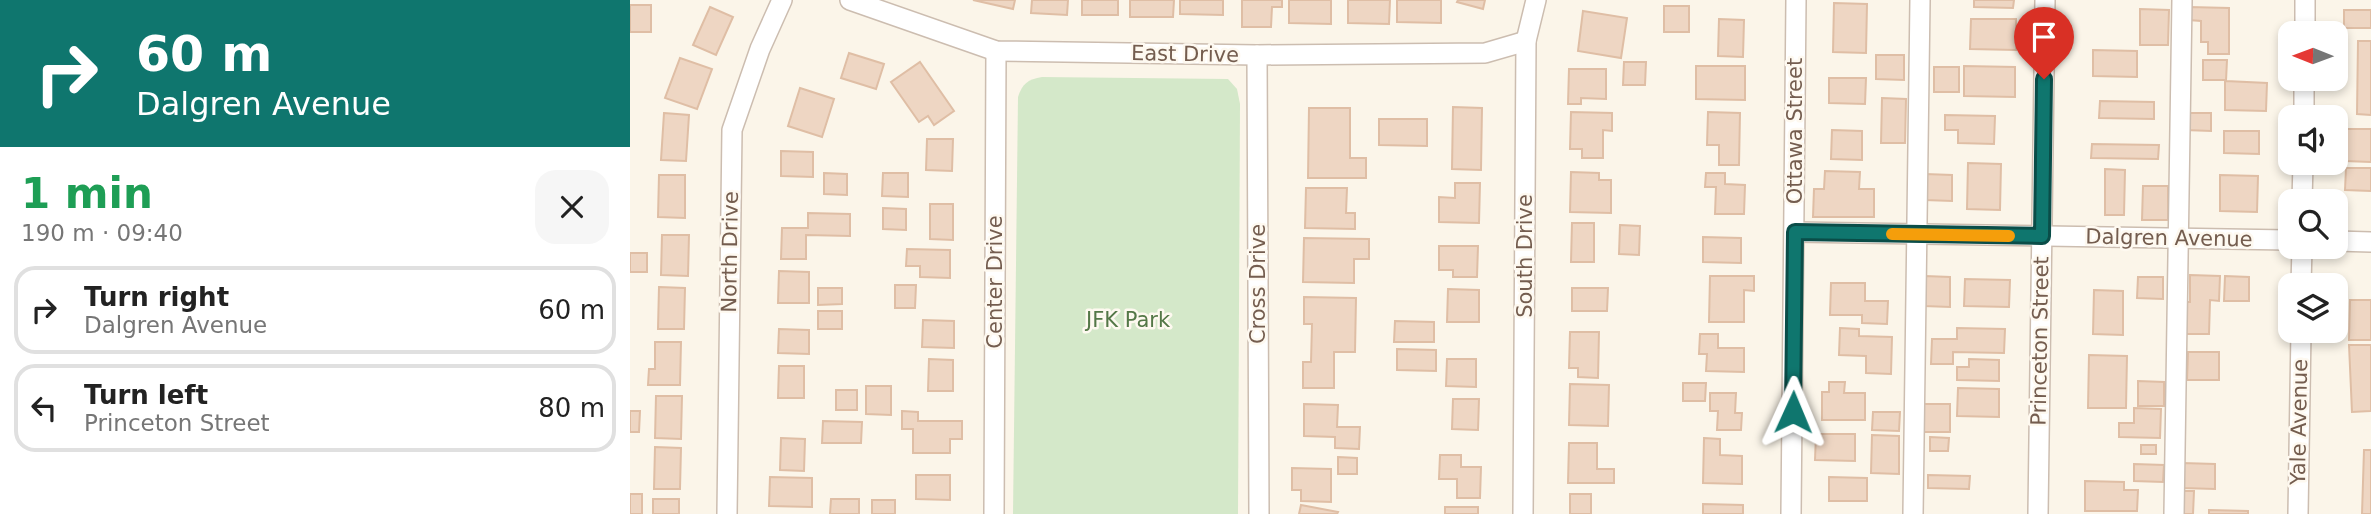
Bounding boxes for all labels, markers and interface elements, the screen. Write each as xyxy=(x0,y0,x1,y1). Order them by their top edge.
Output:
pin xyxy=(2014,7,2074,79)
icon: arrive xyxy=(2025,18,2063,56)
north arrow xyxy=(2278,21,2348,91)
map controls xyxy=(2278,21,2348,343)
text: 60 m xyxy=(136,26,272,83)
icon: right xyxy=(21,28,112,119)
street label: East Drive xyxy=(1131,41,1239,67)
street label: Ottawa Street xyxy=(1783,58,1807,204)
text: Dalgren Avenue xyxy=(136,85,391,123)
button: sound xyxy=(2278,105,2348,175)
text: 1 min xyxy=(21,169,153,218)
button: close xyxy=(535,170,609,244)
button: search xyxy=(2278,189,2348,259)
street label: North Drive xyxy=(717,191,743,313)
street label: South Drive xyxy=(1513,194,1537,318)
street label: Center Drive xyxy=(983,215,1007,349)
text: 190 m · 09:40 xyxy=(21,220,183,246)
street label: Cross Drive xyxy=(1246,224,1270,344)
street label: Dalgren Avenue xyxy=(2085,225,2253,251)
street label: Princeton Street xyxy=(2027,256,2053,426)
button: layers xyxy=(2278,273,2348,343)
text: Turn right xyxy=(84,282,229,312)
icon: right xyxy=(25,291,63,329)
text: 60 m xyxy=(538,295,605,325)
park label: JFK Park xyxy=(1084,308,1171,332)
text: Dalgren Avenue xyxy=(84,312,267,338)
street label: Yale Avenue xyxy=(2286,359,2312,486)
position arrow xyxy=(1756,375,1830,449)
text: Turn left xyxy=(84,380,208,410)
icon: left xyxy=(25,389,63,427)
text: 80 m xyxy=(538,393,605,423)
text: Princeton Street xyxy=(84,410,270,436)

